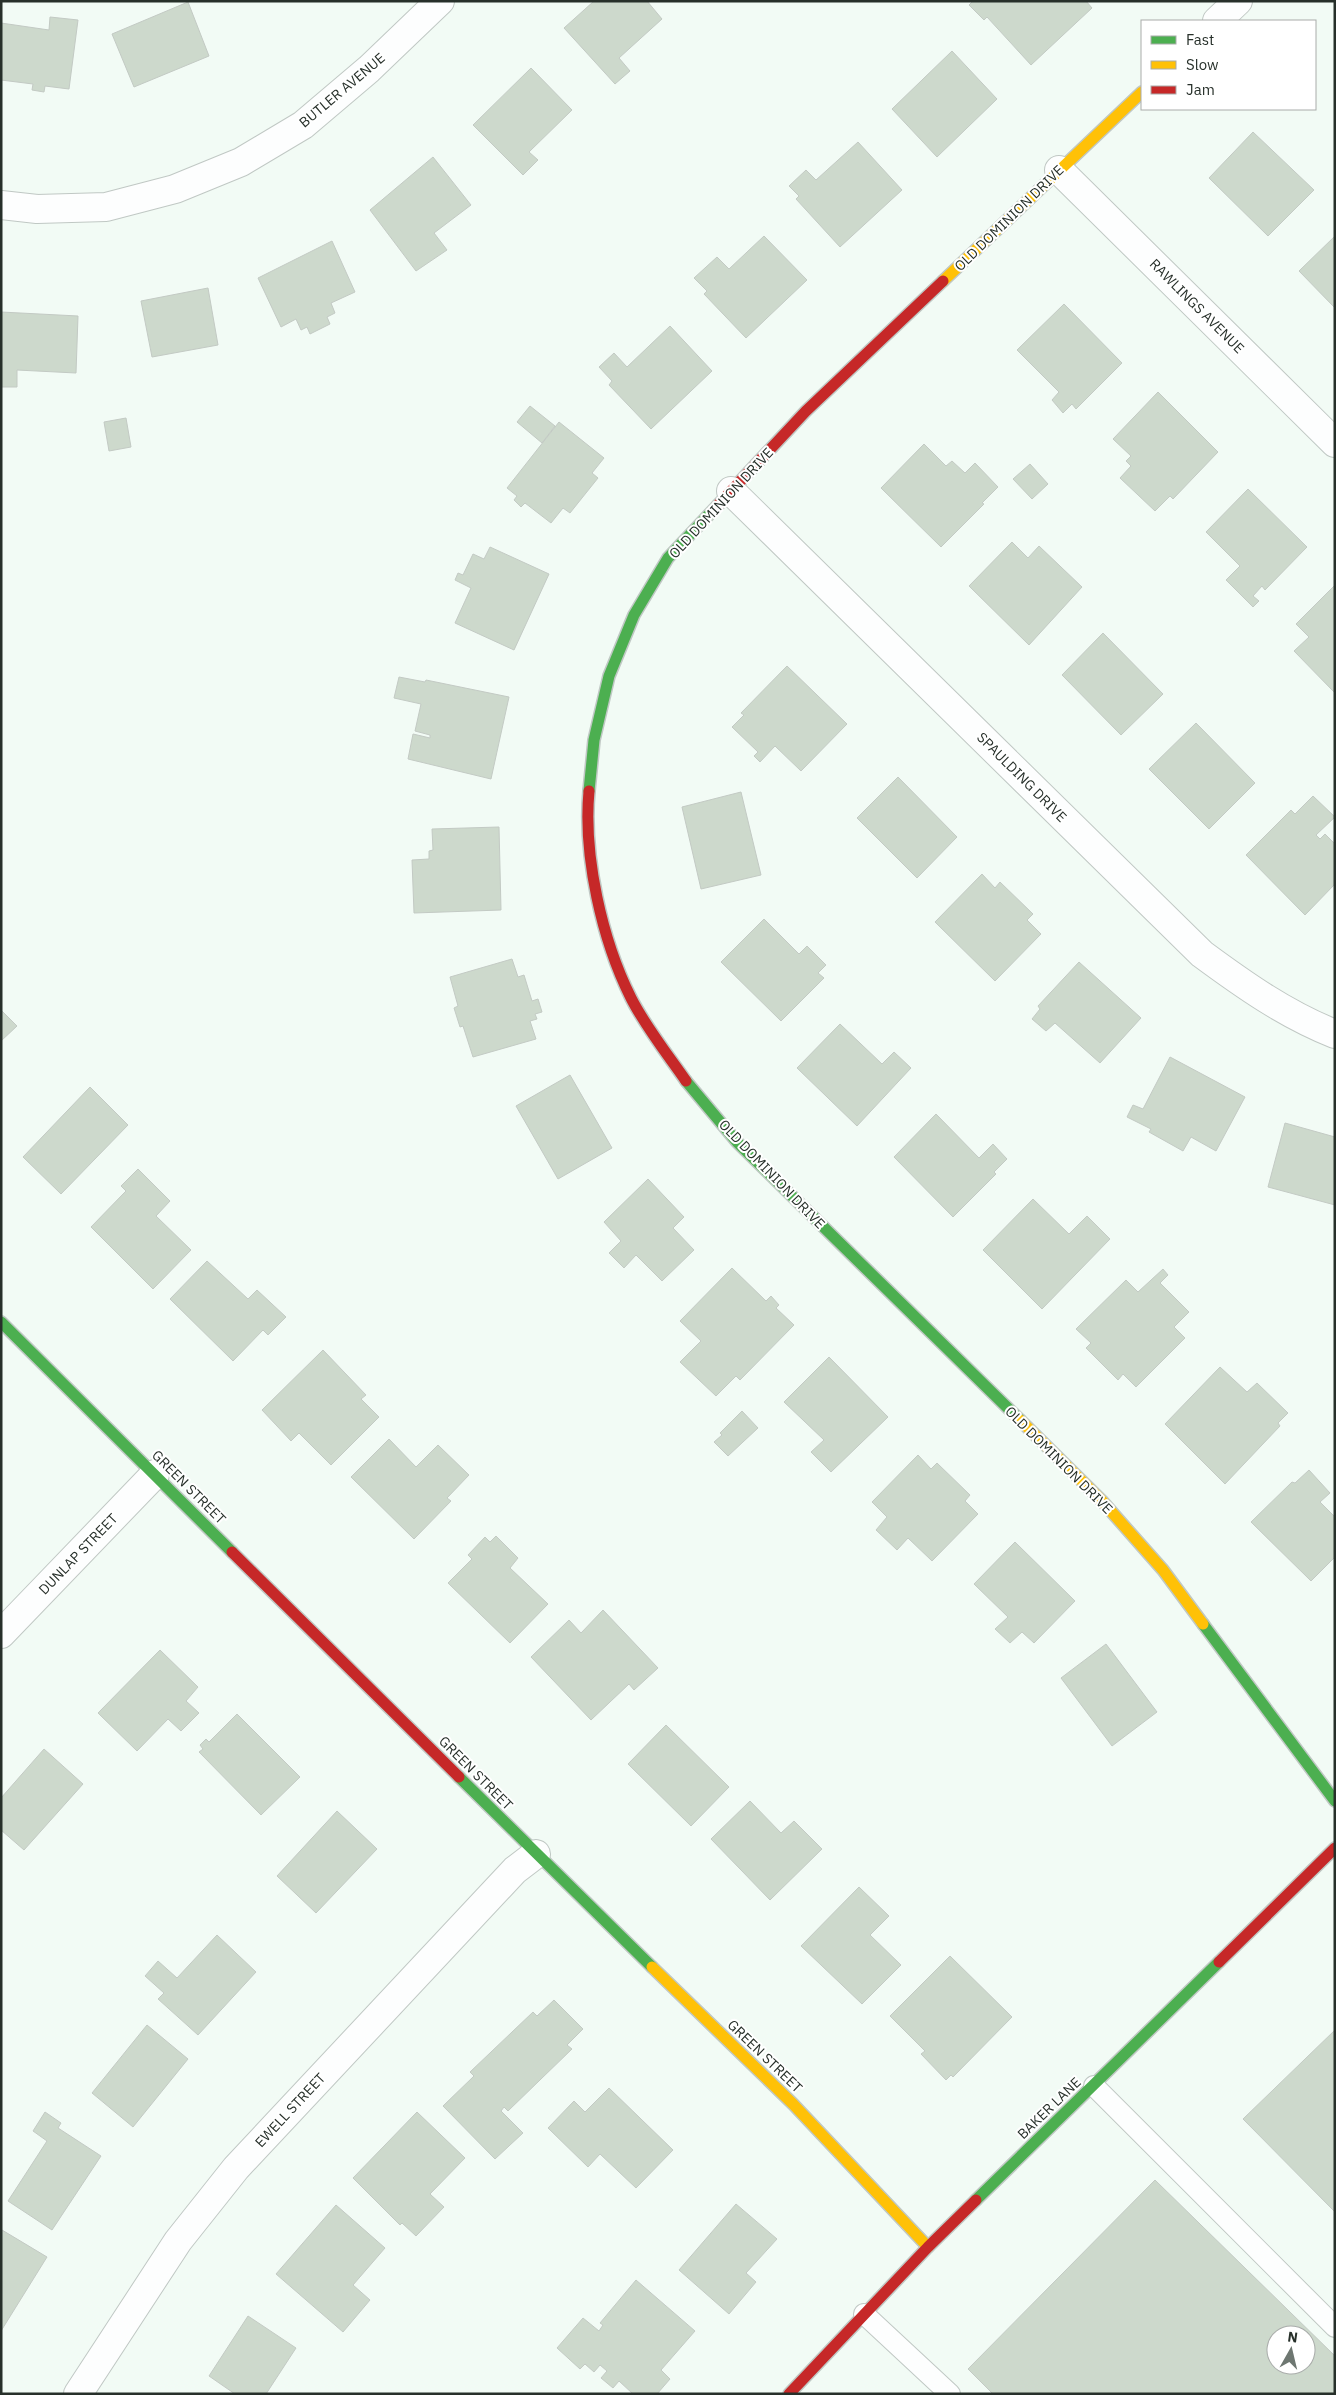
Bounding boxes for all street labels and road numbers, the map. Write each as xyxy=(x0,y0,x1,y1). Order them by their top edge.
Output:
street label: BUTLER AVENUE xyxy=(295,49,389,131)
street label: OLD DOMINION DRIVE xyxy=(951,161,1067,275)
street label: RAWLINGS AVENUE xyxy=(1146,255,1248,357)
street label: OLD DOMINION DRIVE xyxy=(665,444,777,562)
street label: SPAULDING DRIVE xyxy=(973,728,1071,826)
street label: OLD DOMINION DRIVE xyxy=(715,1116,829,1232)
street label: OLD DOMINION DRIVE xyxy=(1001,1402,1117,1518)
street label: GREEN STREET xyxy=(148,1446,230,1528)
street label: DUNLAP STREET xyxy=(35,1510,121,1598)
street label: GREEN STREET xyxy=(435,1732,517,1814)
street label: GREEN STREET xyxy=(724,2016,806,2096)
street label: EWELL STREET xyxy=(251,2069,329,2151)
street label: BAKER LANE xyxy=(1013,2073,1085,2143)

